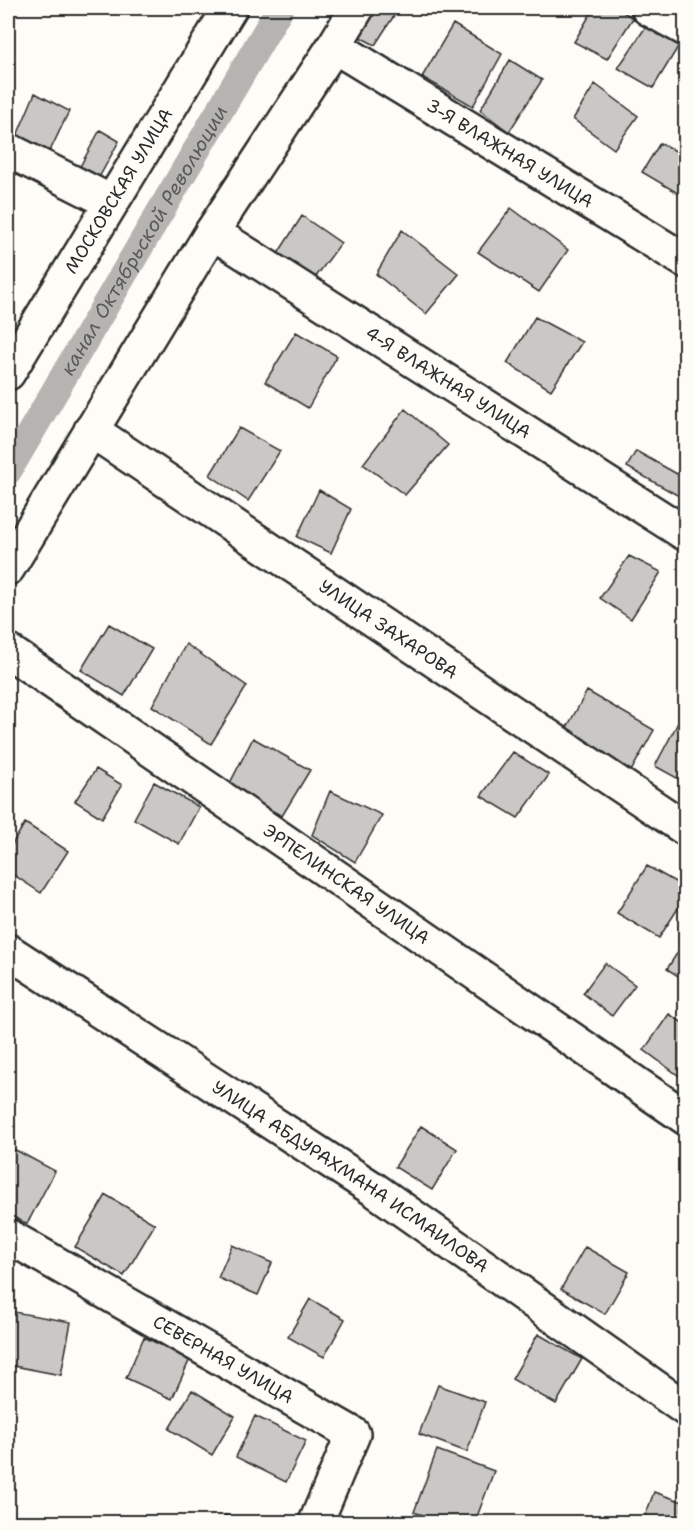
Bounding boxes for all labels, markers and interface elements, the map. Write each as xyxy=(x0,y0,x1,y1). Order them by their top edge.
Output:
street label: 3-Я ВЛАЖНАЯ УЛИЦА xyxy=(422,93,598,214)
water label: канал Октябрьской Революции xyxy=(54,100,233,380)
street label: МОСКОВСКАЯ УЛИЦА xyxy=(59,104,178,278)
street label: 4-Я ВЛАЖНАЯ УЛИЦА xyxy=(361,321,536,444)
street label: УЛИЦА ЗАХАРОВА xyxy=(314,574,462,685)
street label: ЭРПЕЛИНСКАЯ УЛИЦА xyxy=(259,818,434,950)
street label: УЛИЦА АБДУРАХМАНА ИСМАИЛОВА xyxy=(208,1075,493,1278)
street label: СЕВЕРНАЯ УЛИЦА xyxy=(148,1310,298,1409)

